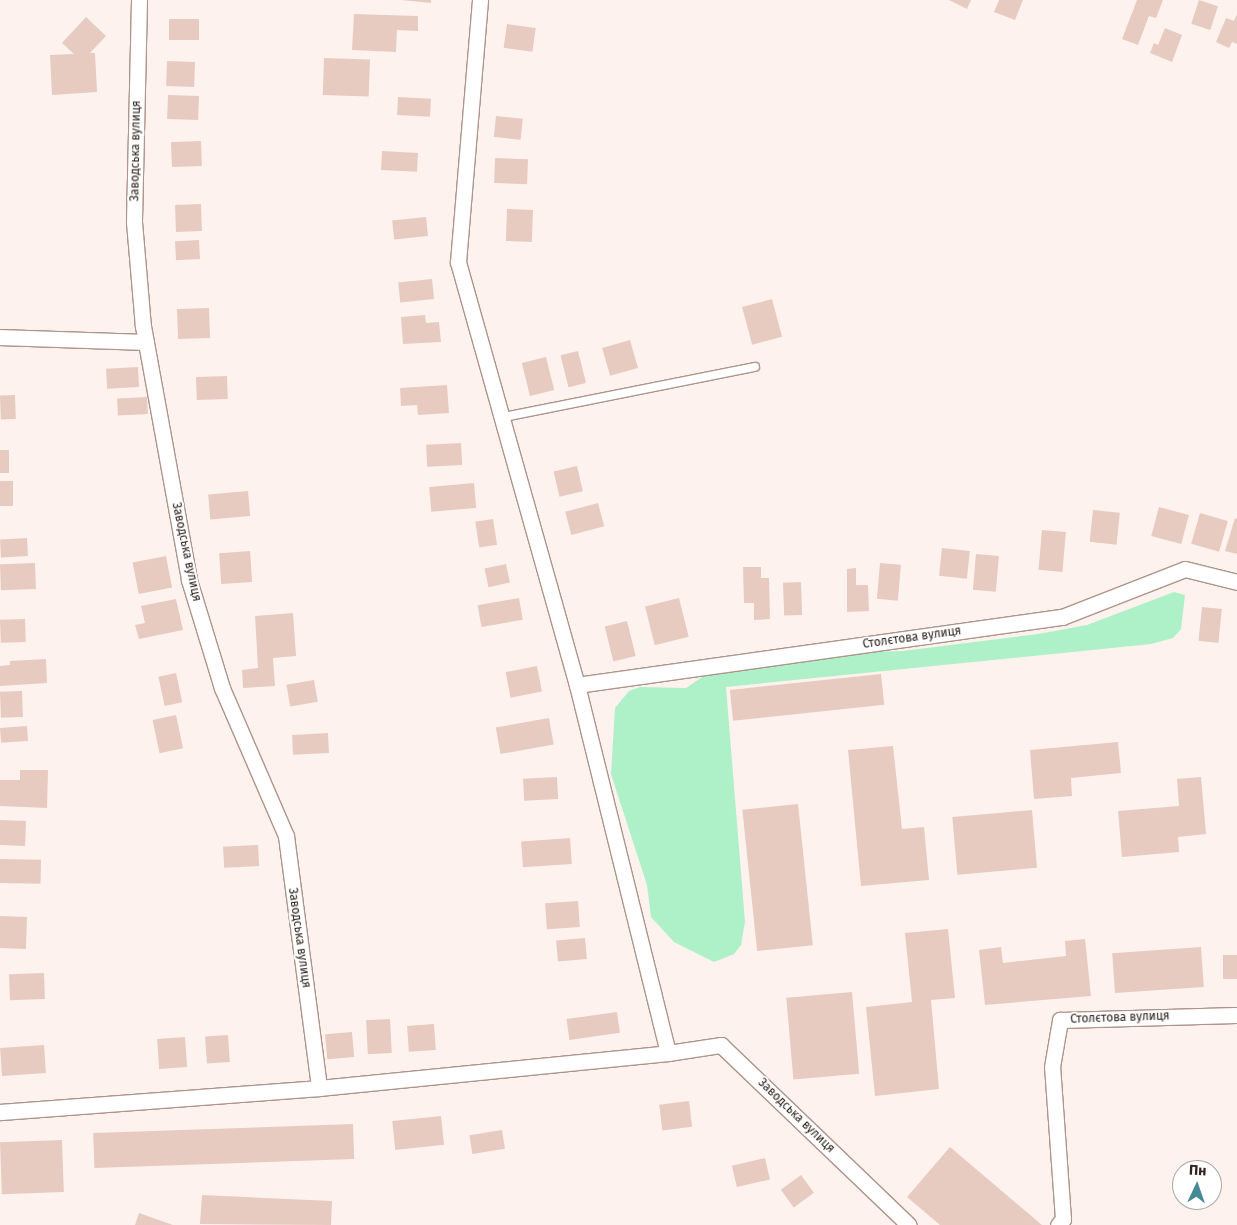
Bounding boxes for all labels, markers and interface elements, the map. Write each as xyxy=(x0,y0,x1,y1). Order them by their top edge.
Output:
street label: Заводська вулиця xyxy=(128,100,144,202)
street label: Заводська вулиця xyxy=(168,501,204,603)
street label: Столєтова вулиця xyxy=(862,624,962,652)
street label: Заводська вулиця xyxy=(285,887,313,989)
street label: Столєтова вулиця xyxy=(1070,1009,1170,1027)
street label: Заводська вулиця xyxy=(755,1076,837,1156)
north arrow xyxy=(1172,1160,1222,1210)
text: Пн xyxy=(1189,1162,1207,1179)

